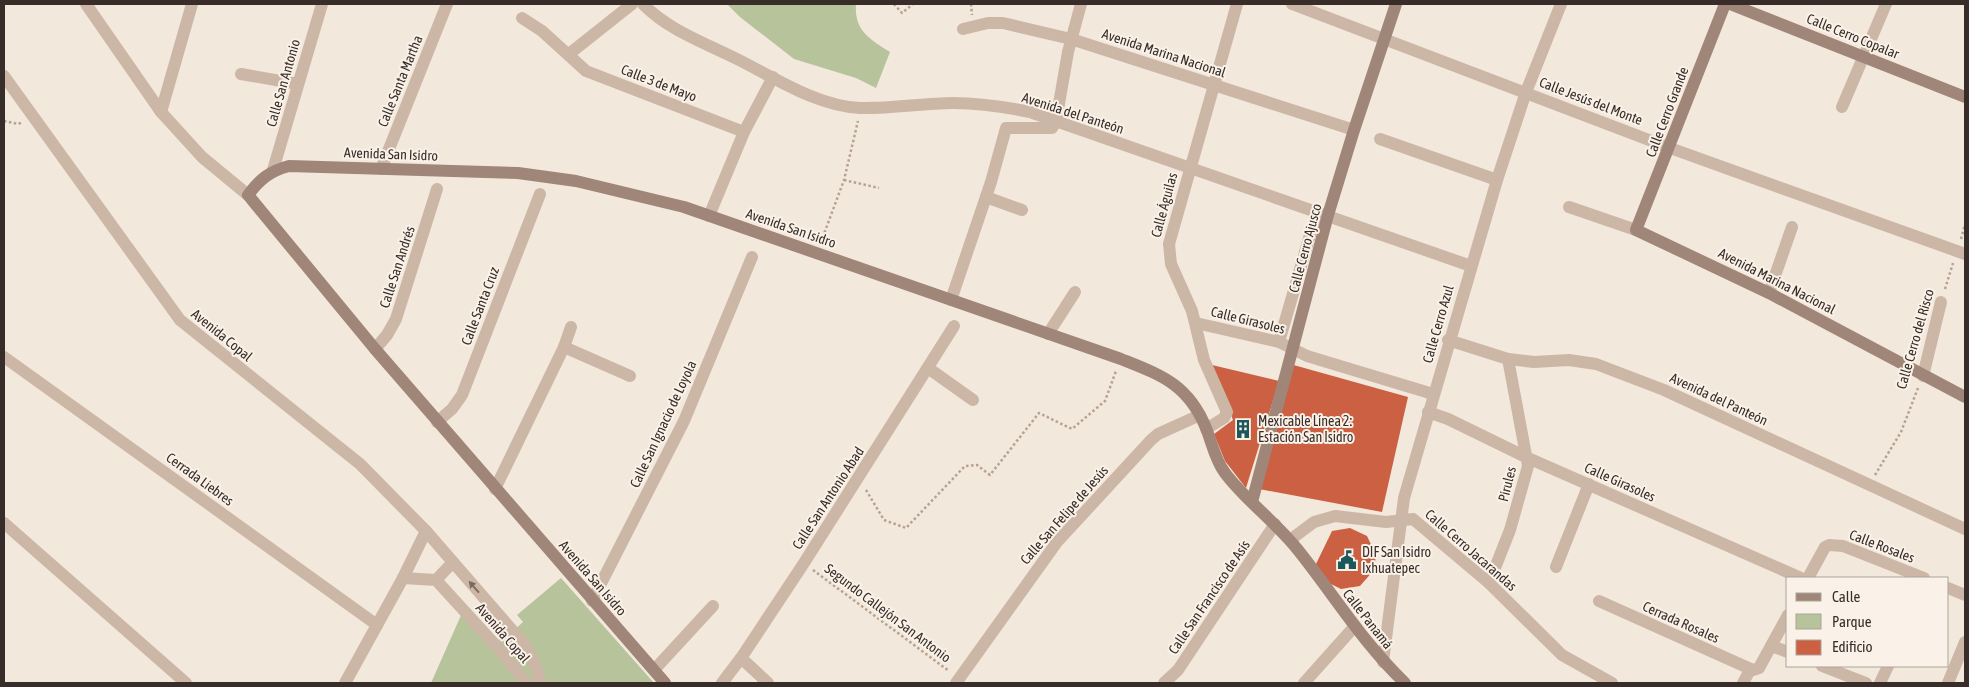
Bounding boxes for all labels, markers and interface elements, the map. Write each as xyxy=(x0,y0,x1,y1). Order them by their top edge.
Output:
street label: Calle Cerro Copalar xyxy=(1804,10,1902,62)
street label: Avenida Marina Nacional xyxy=(1100,25,1228,81)
street label: Calle Santa Martha xyxy=(374,33,426,129)
street label: Calle San Antonio xyxy=(263,37,303,129)
street label: Calle 3 de Mayo xyxy=(619,61,699,105)
street label: Calle Cerro Grande xyxy=(1642,65,1692,159)
street label: Calle Jesús del Monte xyxy=(1537,74,1645,128)
street label: Avenida del Panteón xyxy=(1020,89,1126,137)
street label: Avenida San Isidro xyxy=(344,144,438,164)
street label: Calle Águilas xyxy=(1148,171,1180,239)
street label: Calle Cerro Ajusco xyxy=(1285,202,1325,294)
street label: Avenida San Isidro xyxy=(744,205,838,251)
street label: Calle San Andrés xyxy=(376,224,418,310)
street label: Avenida Marina Nacional xyxy=(1716,245,1838,318)
street label: Calle Santa Cruz xyxy=(458,265,502,347)
street label: Calle Cerro Azul xyxy=(1419,283,1457,365)
street label: Calle Cerro del Risco xyxy=(1893,287,1937,391)
street label: Calle Girasoles xyxy=(1209,303,1287,337)
street label: Avenida Copal xyxy=(188,306,256,365)
street label: Calle San Ignacio de Loyola xyxy=(626,358,700,490)
street label: Avenida del Panteón xyxy=(1668,369,1770,429)
place label: Mexicable Línea 2: Estación San Isidro xyxy=(1258,413,1353,445)
building icon: Mexicable Línea 2: Estación San Isidro xyxy=(1232,418,1254,440)
street label: Calle San Antonio Abad xyxy=(789,444,867,552)
street label: Cerrada Liebres xyxy=(163,449,237,509)
street label: Calle Girasoles xyxy=(1582,459,1658,505)
street label: Calle San Felipe de Jesús xyxy=(1017,462,1111,568)
street label: Pirules xyxy=(1495,465,1519,503)
street label: Calle Cerro Jacarandas xyxy=(1422,506,1520,594)
street label: Calle Rosales xyxy=(1847,526,1917,566)
street label: Avenida San Isidro xyxy=(556,537,630,619)
street label: Calle San Francisco de Asís xyxy=(1165,537,1253,657)
place label: DIF San Isidro Ixhuatepec xyxy=(1362,544,1431,576)
public building icon: DIF San Isidro Ixhuatepec xyxy=(1336,549,1358,571)
street label: Segundo Callejón San Antonio xyxy=(822,560,954,666)
legend xyxy=(1786,577,1949,667)
one-way arrow xyxy=(469,580,480,593)
street label: Calle Panamá xyxy=(1340,586,1396,652)
text: Calle xyxy=(1832,588,1861,605)
street label: Cerrada Rosales xyxy=(1640,598,1722,646)
street label: Avenida Copal xyxy=(473,600,533,666)
text: Parque xyxy=(1832,613,1872,630)
text: Edificio xyxy=(1832,638,1873,655)

